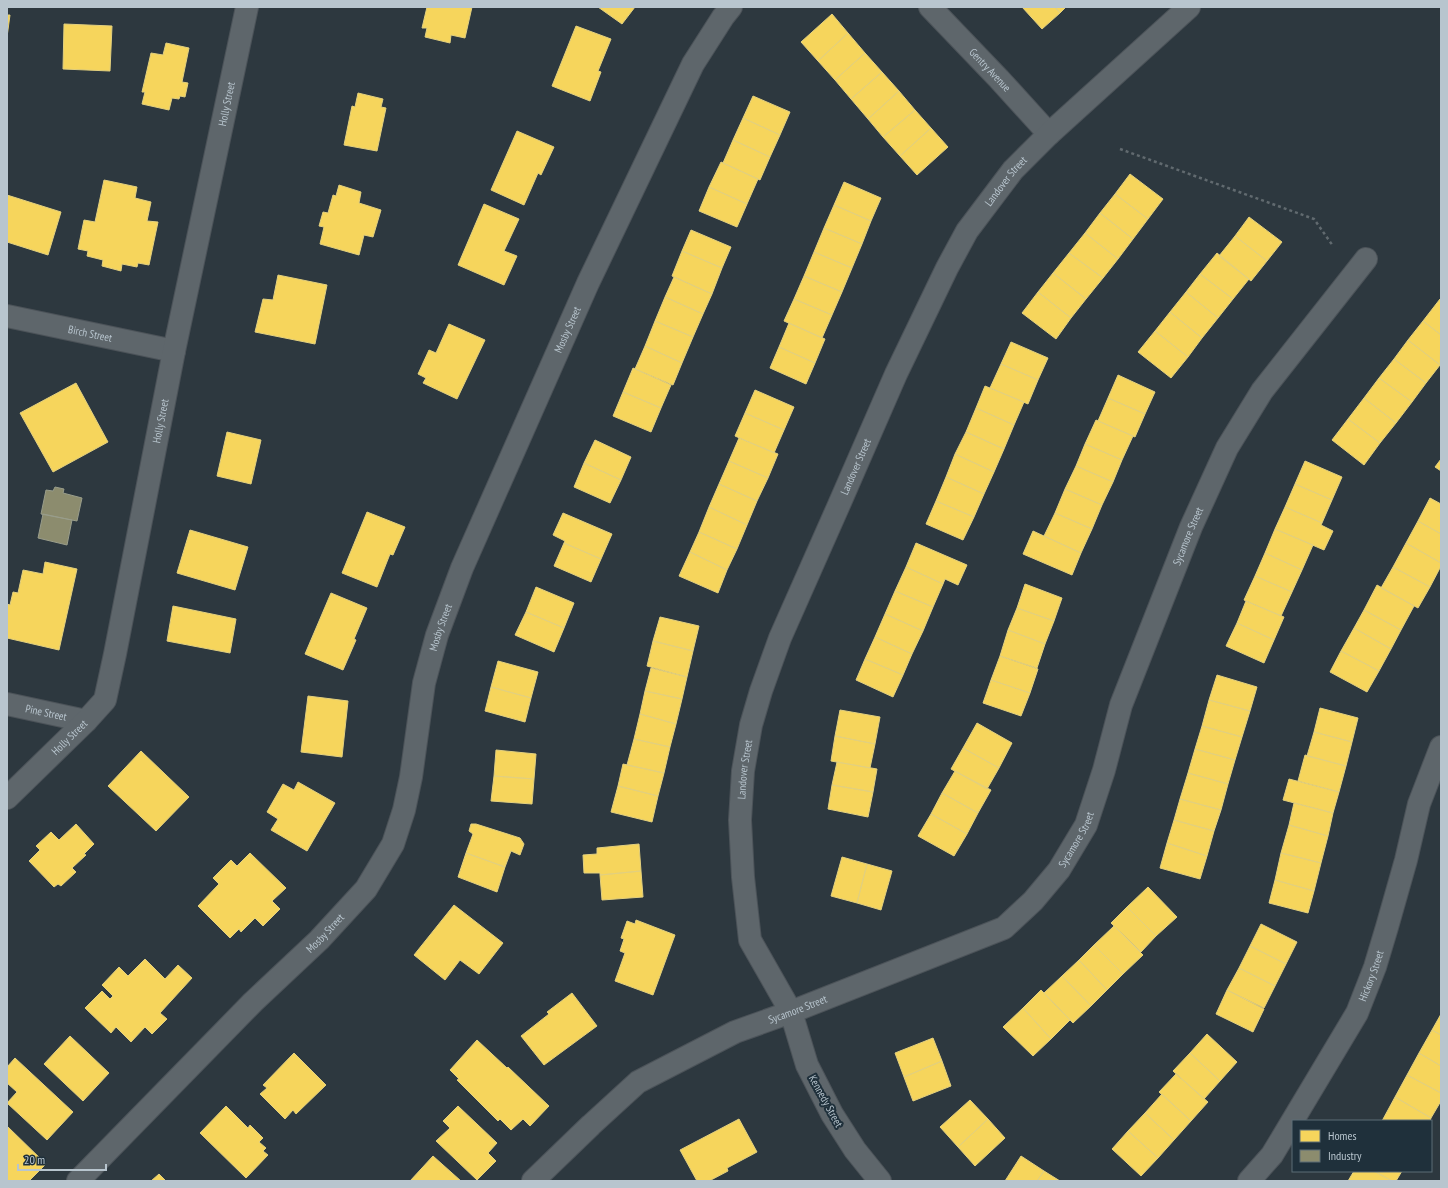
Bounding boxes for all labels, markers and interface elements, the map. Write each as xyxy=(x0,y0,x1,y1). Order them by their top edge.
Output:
street label: Gentry Avenue xyxy=(966,45,1014,95)
street label: Holly Street xyxy=(215,81,238,127)
street label: Landover Street xyxy=(981,153,1030,209)
street label: Mosby Street xyxy=(551,304,584,355)
street label: Birch Street xyxy=(67,322,113,345)
street label: Holly Street xyxy=(149,398,172,444)
street label: Landover Street xyxy=(837,436,874,497)
street label: Sycamore Street xyxy=(1170,505,1206,567)
street label: Mosby Street xyxy=(426,602,455,653)
street label: Pine Street xyxy=(24,701,68,724)
street label: Holly Street xyxy=(48,717,90,758)
street label: Landover Street xyxy=(734,739,755,800)
street label: Sycamore Street xyxy=(1055,810,1097,870)
street label: Mosby Street xyxy=(303,910,347,956)
street label: Hickory Street xyxy=(1355,949,1387,1003)
street label: Sycamore Street xyxy=(766,992,829,1027)
street label: Kennedy Street xyxy=(806,1072,846,1130)
legend xyxy=(1292,1120,1432,1172)
text: Homes xyxy=(1328,1128,1356,1143)
scale bar xyxy=(18,1146,106,1172)
text: Industry xyxy=(1328,1148,1362,1163)
text: 20 m xyxy=(24,1152,45,1167)

